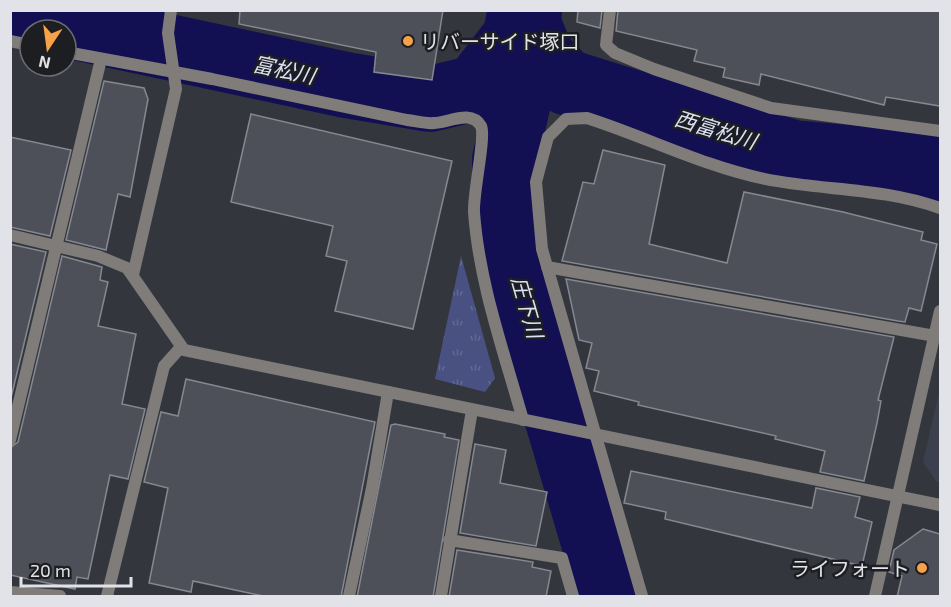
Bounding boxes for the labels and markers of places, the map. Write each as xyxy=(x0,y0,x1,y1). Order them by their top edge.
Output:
place label: リバーサイド塚口 xyxy=(420,29,580,53)
marker: リバーサイド塚口 xyxy=(401,34,415,48)
place label: ライフォート xyxy=(790,556,910,580)
marker: ライフォート xyxy=(915,561,929,575)

